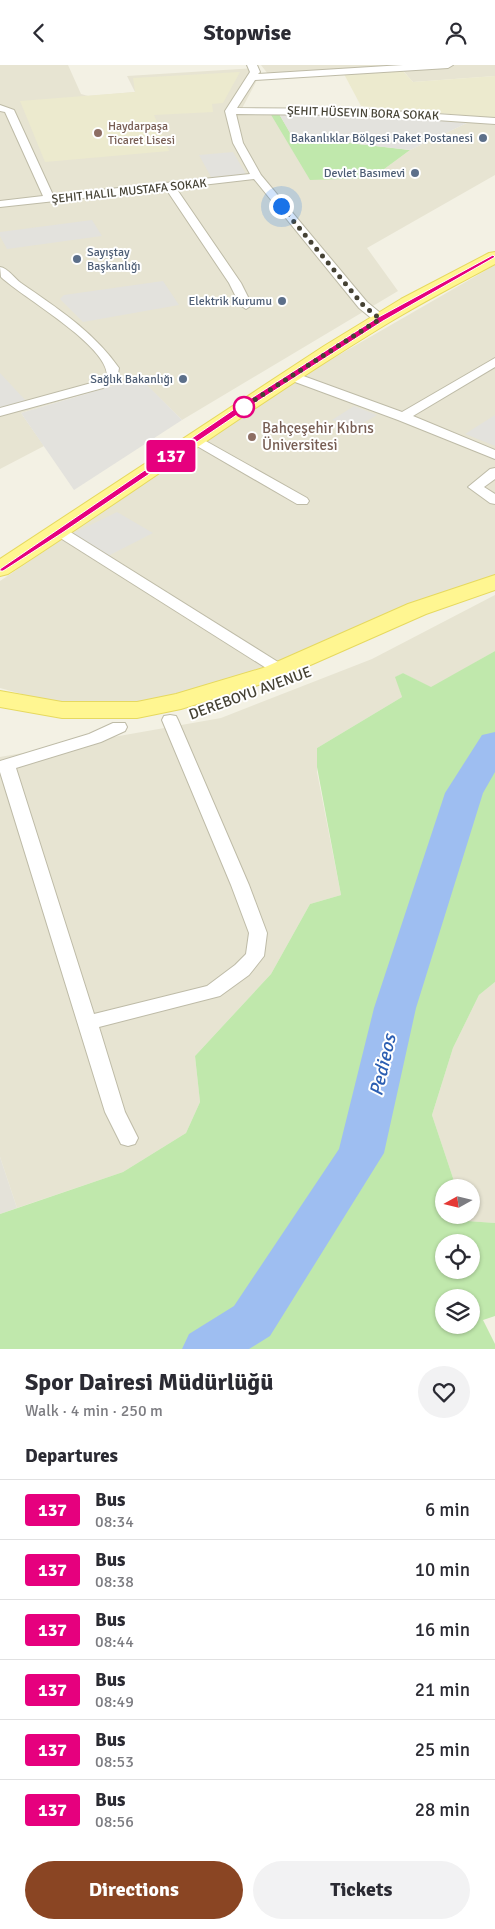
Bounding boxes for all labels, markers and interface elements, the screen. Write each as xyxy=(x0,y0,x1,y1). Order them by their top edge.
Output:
icon: back xyxy=(25,19,53,47)
text: Stopwise xyxy=(204,19,291,46)
icon: person xyxy=(442,19,470,47)
street label: ŞEHIT HÜSEYIN BORA SOKAK xyxy=(287,103,439,124)
place label: Haydarpaşa Ticaret Lisesi xyxy=(108,119,175,148)
marker: Haydarpaşa Ticaret Lisesi xyxy=(92,127,104,139)
place label: Bakanlıklar Bölgesi Paket Postanesi xyxy=(291,131,473,146)
marker: Bakanlıklar Bölgesi Paket Postanesi xyxy=(477,132,489,144)
place label: Devlet Basımevi xyxy=(324,166,405,181)
marker: Devlet Basımevi xyxy=(409,167,421,179)
street label: ŞEHIT HALIL MUSTAFA SOKAK xyxy=(51,176,207,207)
your location xyxy=(269,194,294,219)
place label: Sayıştay Başkanlığı xyxy=(87,245,141,274)
marker: Sayıştay Başkanlığı xyxy=(71,253,83,265)
place label: Elektrik Kurumu xyxy=(188,294,272,309)
marker: Elektrik Kurumu xyxy=(276,295,288,307)
place label: Sağlık Bakanlığı xyxy=(90,372,173,387)
marker: Sağlık Bakanlığı xyxy=(177,373,189,385)
unlabelled marker xyxy=(233,396,255,418)
place label: Bahçeşehir Kıbrıs Üniversitesi xyxy=(262,419,374,454)
marker: Bahçeşehir Kıbrıs Üniversitesi xyxy=(246,431,258,443)
line badge: 137 xyxy=(142,440,200,472)
text: 137 xyxy=(156,445,186,467)
street label: DEREBOYU AVENUE xyxy=(186,662,314,724)
water label: Pedieos xyxy=(364,1030,402,1098)
north arrow xyxy=(435,1179,480,1224)
map controls xyxy=(435,1179,480,1334)
button: locate xyxy=(435,1234,480,1279)
button: layers xyxy=(435,1289,480,1334)
button: heart xyxy=(418,1366,470,1418)
text: Spor Dairesi Müdürlüğü xyxy=(25,1367,273,1397)
text: Walk · 4 min · 250 m xyxy=(25,1401,163,1421)
text: Departures xyxy=(25,1444,118,1468)
text: Bus xyxy=(95,1488,126,1512)
text: 6 min xyxy=(425,1498,470,1522)
text: 137 xyxy=(38,1499,67,1521)
text: 08:34 xyxy=(95,1512,134,1532)
text: Bus xyxy=(95,1548,126,1572)
text: 10 min xyxy=(415,1558,470,1582)
text: 137 xyxy=(38,1559,67,1581)
text: 08:38 xyxy=(95,1572,134,1592)
text: Bus xyxy=(95,1608,126,1632)
text: 16 min xyxy=(415,1618,470,1642)
text: 137 xyxy=(38,1619,67,1641)
text: 08:44 xyxy=(95,1632,134,1652)
text: Bus xyxy=(95,1668,126,1692)
text: 21 min xyxy=(415,1678,470,1702)
text: 137 xyxy=(38,1679,67,1701)
text: 08:49 xyxy=(95,1692,134,1712)
text: Bus xyxy=(95,1728,126,1752)
text: 25 min xyxy=(415,1738,470,1762)
text: 137 xyxy=(38,1739,67,1761)
text: 08:53 xyxy=(95,1752,134,1772)
text: Bus xyxy=(95,1788,126,1812)
text: 28 min xyxy=(415,1798,470,1822)
text: 137 xyxy=(38,1799,67,1821)
text: 08:56 xyxy=(95,1812,134,1832)
button: Directions xyxy=(25,1861,243,1919)
button: Tickets xyxy=(253,1861,470,1919)

